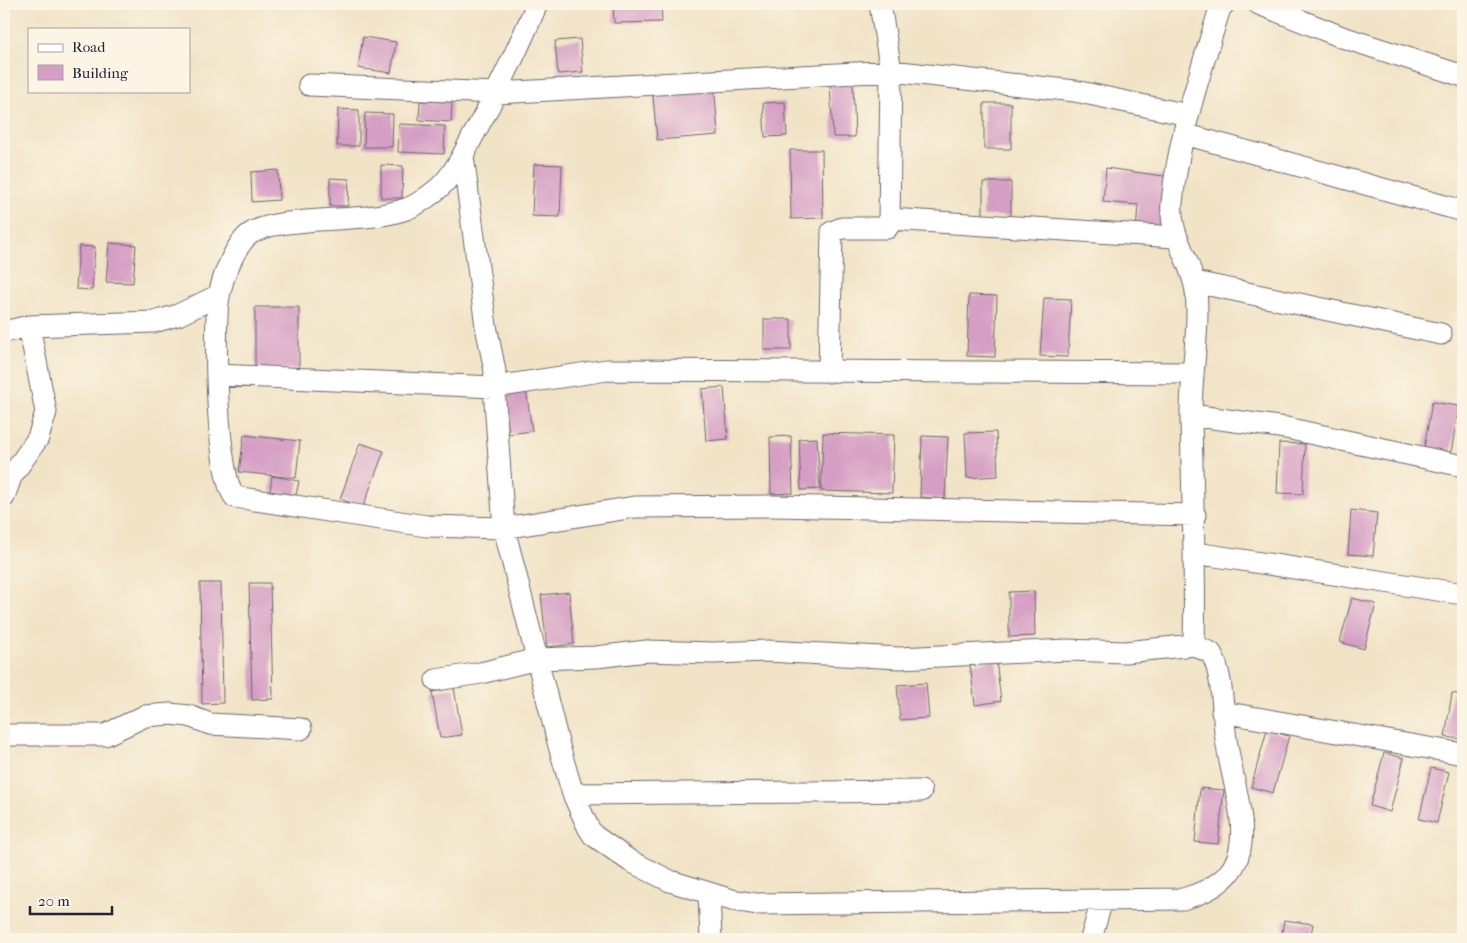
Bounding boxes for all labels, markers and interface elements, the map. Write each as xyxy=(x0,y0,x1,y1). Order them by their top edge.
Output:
legend xyxy=(28,28,190,92)
text: Road xyxy=(72,38,106,56)
text: Building xyxy=(72,64,129,82)
scale bar xyxy=(30,883,112,915)
text: 20 m xyxy=(38,892,70,910)

